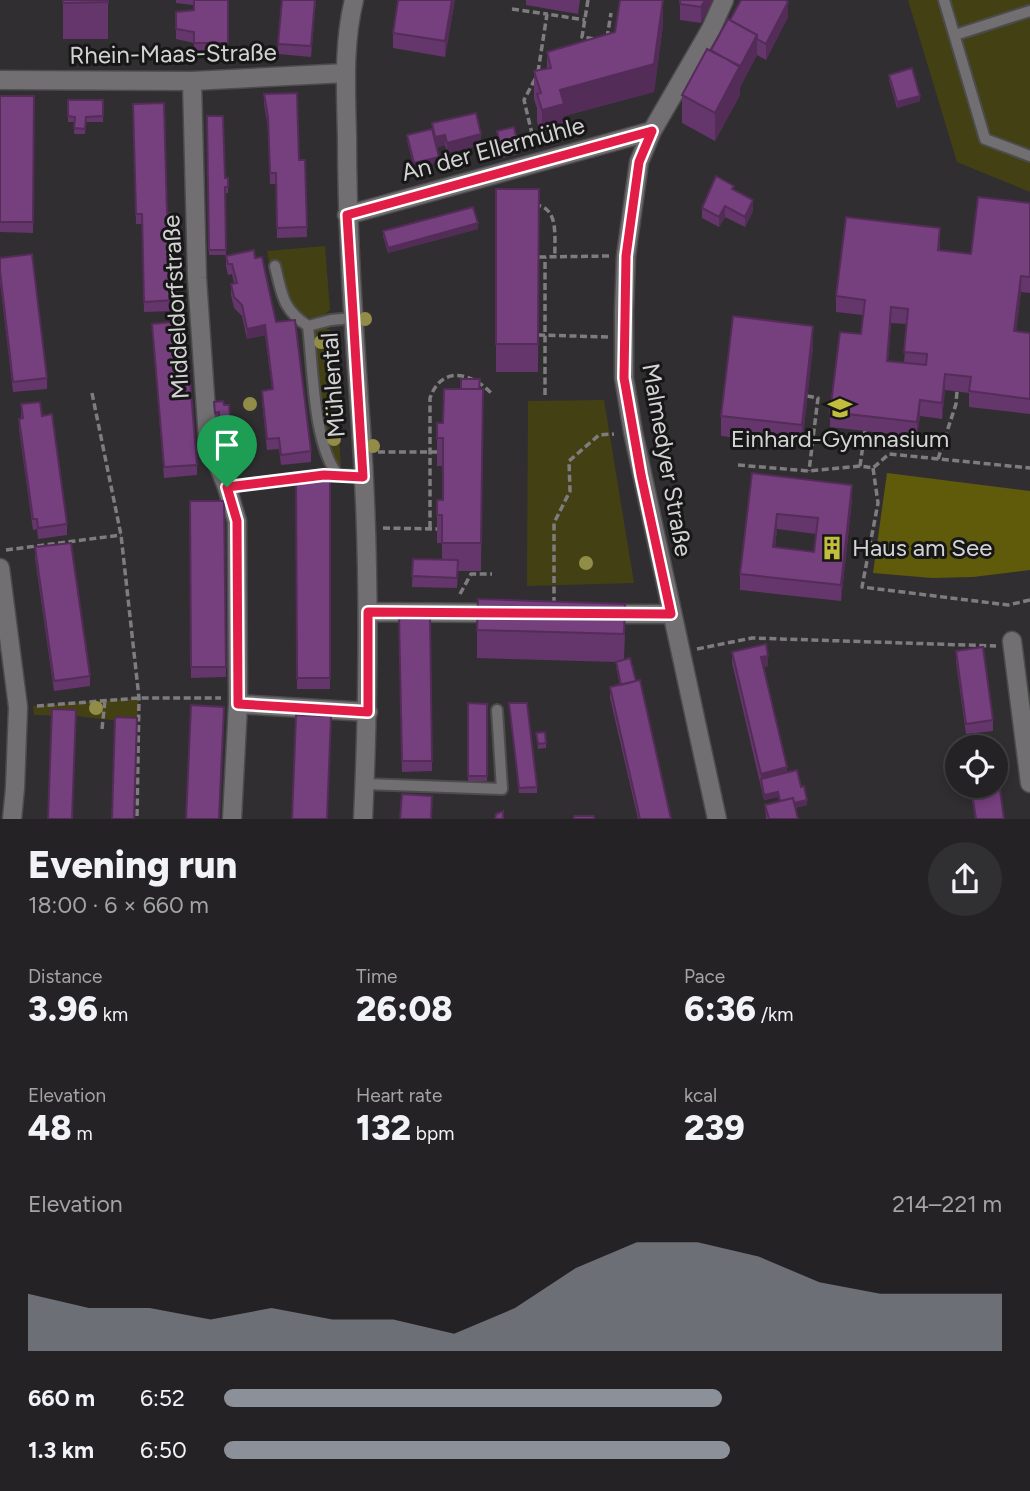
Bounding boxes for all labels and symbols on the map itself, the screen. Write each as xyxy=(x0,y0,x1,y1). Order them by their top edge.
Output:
street label: Rhein-Maas-Straße xyxy=(69,37,277,70)
street label: An der Ellermühle xyxy=(398,110,588,187)
street label: Middeldorfstraße xyxy=(156,214,195,400)
street label: Mühlental xyxy=(314,331,351,439)
street label: Malmedyer Straße xyxy=(636,361,699,559)
school or university icon: Einhard-Gymnasium xyxy=(826,394,854,422)
pin xyxy=(197,415,257,487)
place label: Einhard-Gymnasium xyxy=(731,424,949,453)
place label: Haus am See xyxy=(852,533,992,562)
building icon: Haus am See xyxy=(818,534,846,562)

